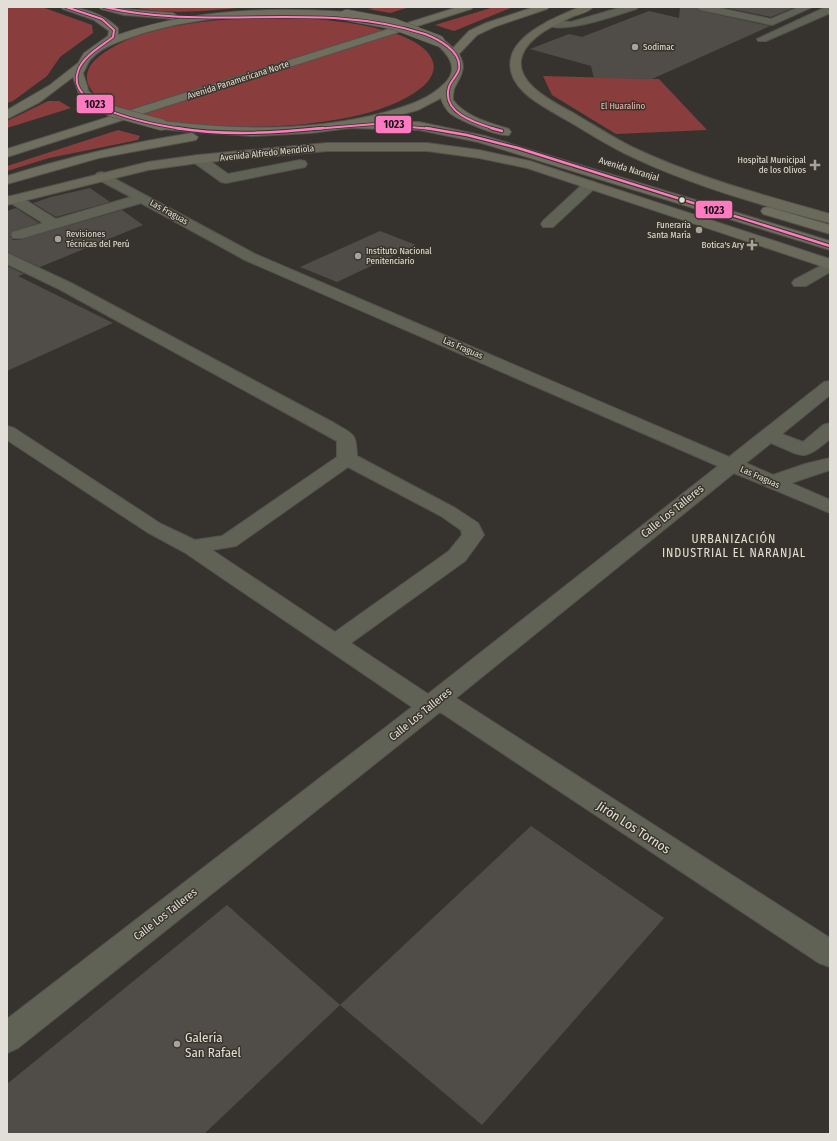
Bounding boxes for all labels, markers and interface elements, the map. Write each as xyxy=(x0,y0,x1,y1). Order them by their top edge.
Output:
marker: Sodimac xyxy=(630,42,640,52)
place label: Sodimac xyxy=(643,42,675,52)
street label: Avenida Panamericana Norte xyxy=(186,59,291,101)
line badge: 1023 xyxy=(76,94,114,114)
text: 1023 xyxy=(85,98,105,111)
park label: El Huaralino xyxy=(601,101,646,111)
line badge: 1023 xyxy=(375,115,412,134)
text: 1023 xyxy=(384,118,404,131)
street label: Avenida Alfredo Mendiola xyxy=(219,143,315,163)
street label: Avenida Naranjal xyxy=(598,155,661,183)
place label: Hospìtal Municipal de los Olivos xyxy=(738,155,807,175)
marker: Hospìtal Municipal de los Olivos xyxy=(809,159,821,171)
unlabelled marker xyxy=(677,195,687,205)
street label: Las Fraguas xyxy=(148,197,190,227)
line badge: 1023 xyxy=(695,200,733,219)
text: 1023 xyxy=(704,204,724,217)
place label: Funeraria Santa María xyxy=(647,220,692,240)
marker: Funeraria Santa María xyxy=(694,225,704,235)
place label: Revisiones Técnicas del Perú xyxy=(66,229,130,249)
marker: Revisiones Técnicas del Perú xyxy=(53,234,63,244)
place label: Botica's Ary xyxy=(701,240,744,250)
marker: Botica's Ary xyxy=(747,240,757,250)
place label: Instituto Nacional Penitenciario xyxy=(366,246,432,266)
marker: Instituto Nacional Penitenciario xyxy=(353,251,363,261)
street label: Las Fraguas xyxy=(442,335,484,361)
street label: Las Fraguas xyxy=(739,464,781,490)
street label: Calle Los Talleres xyxy=(638,482,707,541)
district label: URBANIZACIÓN INDUSTRIAL EL NARANJAL xyxy=(662,531,806,560)
street label: Calle Los Talleres xyxy=(386,685,455,744)
street label: Jirón Los Tornos xyxy=(594,798,674,857)
street label: Calle Los Talleres xyxy=(131,885,200,943)
place label: Galería San Rafael xyxy=(185,1030,242,1060)
marker: Galería San Rafael xyxy=(172,1039,182,1049)

